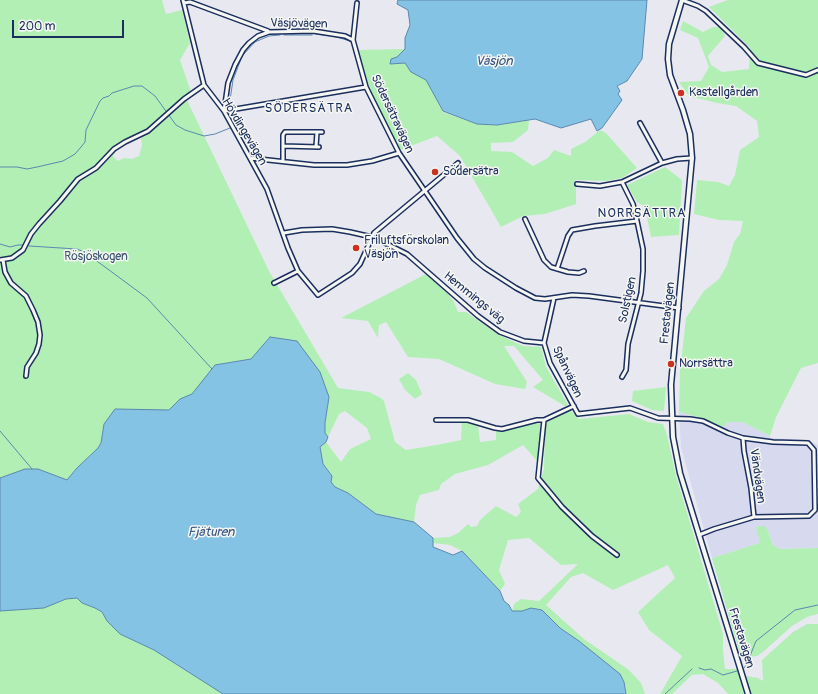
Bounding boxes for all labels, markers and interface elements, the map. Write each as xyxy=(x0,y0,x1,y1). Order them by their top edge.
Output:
scale bar xyxy=(14,12,126,38)
street label: Väsjövägen xyxy=(270,16,328,32)
text: 200 m xyxy=(19,19,55,34)
water label: Väsjön xyxy=(475,54,513,70)
street label: Södersätravägen xyxy=(367,72,417,156)
place label: Kastellgården xyxy=(689,86,758,100)
marker: Kastellgården xyxy=(676,88,686,98)
street label: Hövdingevägen xyxy=(218,96,270,168)
district label: SÖDERSÄTRA xyxy=(265,101,353,117)
place label: Södersätra xyxy=(443,165,499,179)
marker: Södersätra xyxy=(430,167,440,177)
district label: NORRSÄTTRA xyxy=(598,206,686,222)
place label: Friluftsförskolan Väsjön xyxy=(364,234,449,262)
marker: Friluftsförskolan Väsjön xyxy=(351,243,361,253)
park label: Rösjöskogen xyxy=(64,250,128,264)
street label: Hemmings väg xyxy=(441,269,507,327)
street label: Solstigen xyxy=(616,275,640,325)
street label: Frestavägen xyxy=(658,281,678,345)
street label: Spånvägen xyxy=(549,344,585,400)
place label: Norrsättra xyxy=(679,357,733,371)
marker: Norrsättra xyxy=(666,359,676,369)
street label: Vändvägen xyxy=(746,448,768,504)
water label: Fjäturen xyxy=(188,525,234,541)
street label: Frestavägen xyxy=(725,606,757,670)

